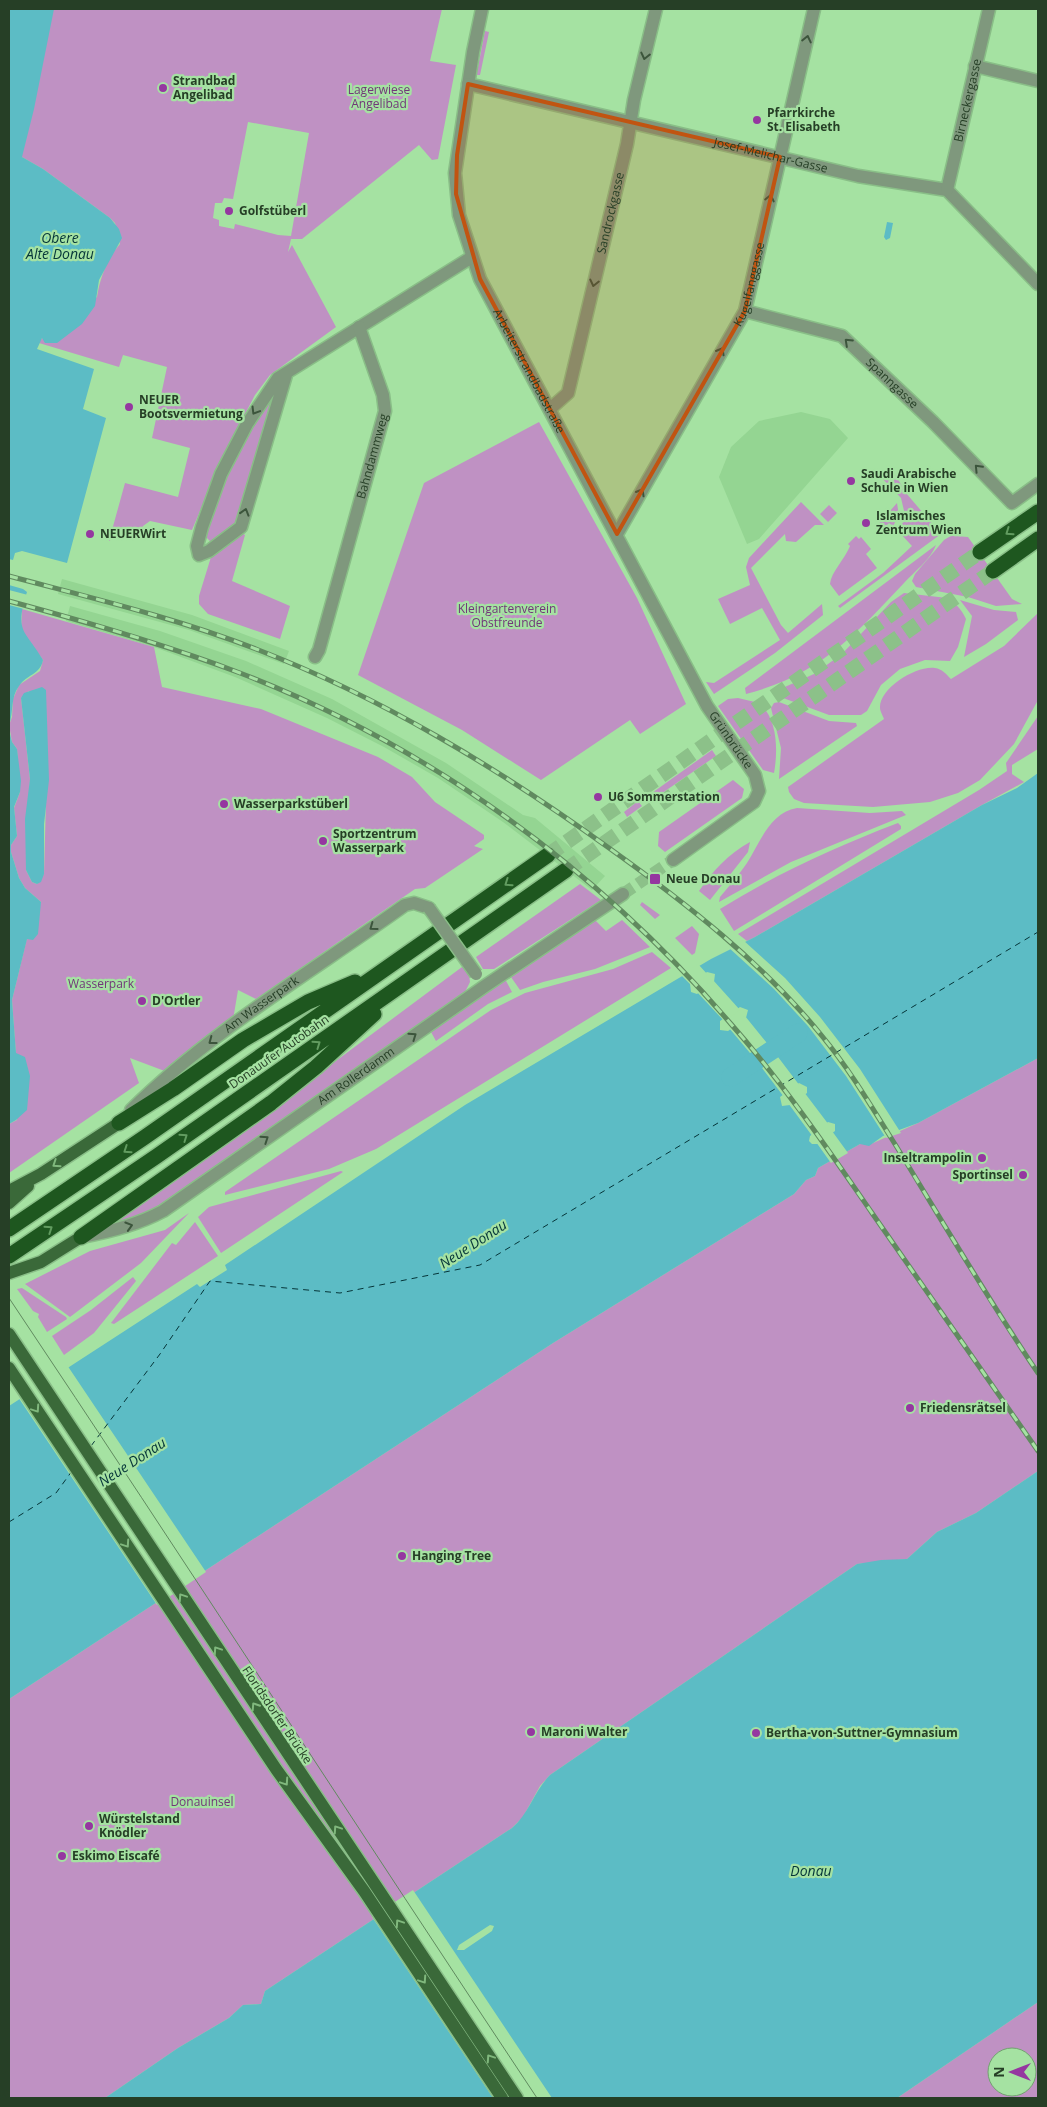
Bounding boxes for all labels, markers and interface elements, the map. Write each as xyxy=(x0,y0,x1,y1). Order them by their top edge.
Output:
one-way arrow xyxy=(801,35,812,44)
one-way arrow xyxy=(640,52,651,61)
street label: Birneckergasse xyxy=(949,57,985,144)
place label: Strandbad Angelibad xyxy=(173,72,235,103)
park label: Lagerwiese Angelibad xyxy=(348,81,411,112)
marker: Strandbad Angelibad xyxy=(157,82,169,94)
place label: Pfarrkirche St. Elisabeth xyxy=(767,104,840,135)
marker: Pfarrkirche St. Elisabeth xyxy=(751,114,763,126)
street label: Josef-Melichar-Gasse xyxy=(711,133,830,177)
street label: Sandrockgasse xyxy=(592,170,628,256)
one-way arrow xyxy=(765,193,775,202)
place label: Golfstüberl xyxy=(239,202,306,219)
marker: Golfstüberl xyxy=(223,205,235,217)
water label: Obere Alte Donau xyxy=(25,228,94,263)
street label: Kugelfanggasse xyxy=(729,240,769,329)
one-way arrow xyxy=(589,279,600,288)
street label: Arbeiterstrandbadstraße xyxy=(489,305,570,436)
one-way arrow xyxy=(845,339,854,348)
one-way arrow xyxy=(715,347,725,356)
street label: Spanngasse xyxy=(862,354,923,412)
place label: NEUER Bootsvermietung xyxy=(139,391,243,422)
marker: NEUER Bootsvermietung xyxy=(123,401,135,413)
one-way arrow xyxy=(252,406,262,415)
street label: Bahndammweg xyxy=(352,411,392,501)
one-way arrow xyxy=(975,464,984,473)
place label: Saudi Arabische Schule in Wien xyxy=(861,465,956,496)
marker: Saudi Arabische Schule in Wien xyxy=(845,475,857,487)
one-way arrow xyxy=(634,488,644,497)
place label: Islamisches Zentrum Wien xyxy=(876,507,962,538)
one-way arrow xyxy=(240,508,250,517)
marker: Islamisches Zentrum Wien xyxy=(860,517,872,529)
place label: NEUERWirt xyxy=(100,525,166,542)
one-way arrow xyxy=(1005,526,1015,535)
marker: NEUERWirt xyxy=(84,528,96,540)
park label: Kleingartenverein Obstfreunde xyxy=(458,600,556,631)
street label: Grünbrücke xyxy=(705,708,757,772)
place label: U6 Sommerstation xyxy=(608,788,720,805)
marker: U6 Sommerstation xyxy=(592,791,604,803)
place label: Wasserparkstüberl xyxy=(234,795,348,812)
marker: Wasserparkstüberl xyxy=(218,798,230,810)
place label: Sportzentrum Wasserpark xyxy=(333,825,416,856)
marker: Sportzentrum Wasserpark xyxy=(317,835,329,847)
place label: Neue Donau xyxy=(666,870,740,887)
marker: Neue Donau xyxy=(648,872,662,886)
one-way arrow xyxy=(504,877,513,886)
one-way arrow xyxy=(370,922,379,930)
street label: Am Wasserpark xyxy=(220,971,302,1036)
park label: Wasserpark xyxy=(68,975,135,992)
place label: D'Ortler xyxy=(152,992,201,1009)
marker: D'Ortler xyxy=(136,995,148,1007)
street label: Donauufer Autobahn xyxy=(225,1011,332,1093)
one-way arrow xyxy=(407,1033,417,1042)
one-way arrow xyxy=(209,1036,218,1044)
one-way arrow xyxy=(311,1041,320,1050)
street label: Am Rollerdamm xyxy=(314,1043,398,1108)
one-way arrow xyxy=(178,1134,187,1143)
one-way arrow xyxy=(259,1136,269,1145)
one-way arrow xyxy=(123,1144,133,1153)
place label: Inseltrampolin xyxy=(884,1149,972,1166)
marker: Inseltrampolin xyxy=(976,1152,988,1164)
one-way arrow xyxy=(53,1158,62,1167)
place label: Sportinsel xyxy=(952,1166,1013,1183)
marker: Sportinsel xyxy=(1017,1169,1029,1181)
water label: Neue Donau xyxy=(435,1215,510,1272)
one-way arrow xyxy=(124,1222,132,1232)
one-way arrow xyxy=(44,1226,53,1235)
place label: Friedensrätsel xyxy=(920,1399,1006,1416)
marker: Friedensrätsel xyxy=(904,1402,916,1414)
one-way arrow xyxy=(30,1403,39,1413)
water label: Neue Donau xyxy=(94,1433,169,1490)
one-way arrow xyxy=(120,1538,129,1548)
place label: Hanging Tree xyxy=(412,1547,491,1564)
marker: Hanging Tree xyxy=(396,1550,408,1562)
one-way arrow xyxy=(179,1593,188,1603)
one-way arrow xyxy=(214,1646,223,1655)
street label: Floridsdorfer Brücke xyxy=(238,1662,317,1767)
one-way arrow xyxy=(252,1702,261,1711)
place label: Maroni Walter xyxy=(541,1723,628,1740)
place label: Bertha-von-Suttner-Gymnasium xyxy=(766,1724,958,1741)
marker: Maroni Walter xyxy=(525,1726,537,1738)
marker: Bertha-von-Suttner-Gymnasium xyxy=(750,1727,762,1739)
one-way arrow xyxy=(279,1776,288,1785)
park label: Donauinsel xyxy=(170,1793,234,1810)
place label: Würstelstand Knödler xyxy=(99,1810,180,1841)
marker: Würstelstand Knödler xyxy=(83,1820,95,1832)
one-way arrow xyxy=(334,1826,343,1835)
place label: Eskimo Eiscafé xyxy=(72,1847,160,1864)
marker: Eskimo Eiscafé xyxy=(56,1850,68,1862)
water label: Donau xyxy=(790,1861,832,1880)
one-way arrow xyxy=(396,1919,406,1928)
one-way arrow xyxy=(417,1975,427,1984)
north arrow xyxy=(987,2047,1037,2097)
one-way arrow xyxy=(487,2054,496,2063)
text: N xyxy=(989,2066,1008,2078)

